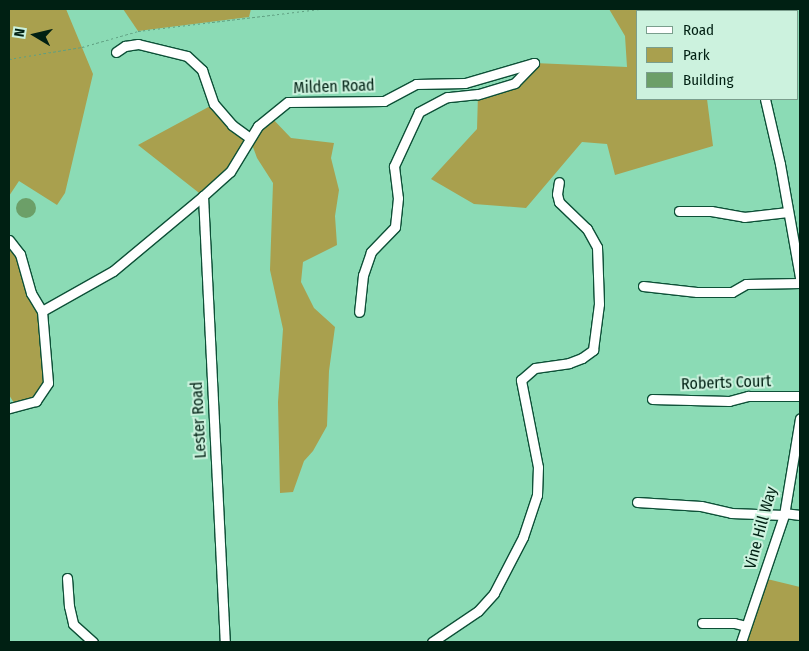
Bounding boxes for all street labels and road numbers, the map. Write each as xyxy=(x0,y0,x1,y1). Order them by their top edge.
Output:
street label: Milden Road xyxy=(293,76,375,98)
street label: Roberts Court xyxy=(681,372,771,394)
street label: Lester Road xyxy=(187,381,211,459)
street label: Vine Hill Way xyxy=(741,485,781,571)

